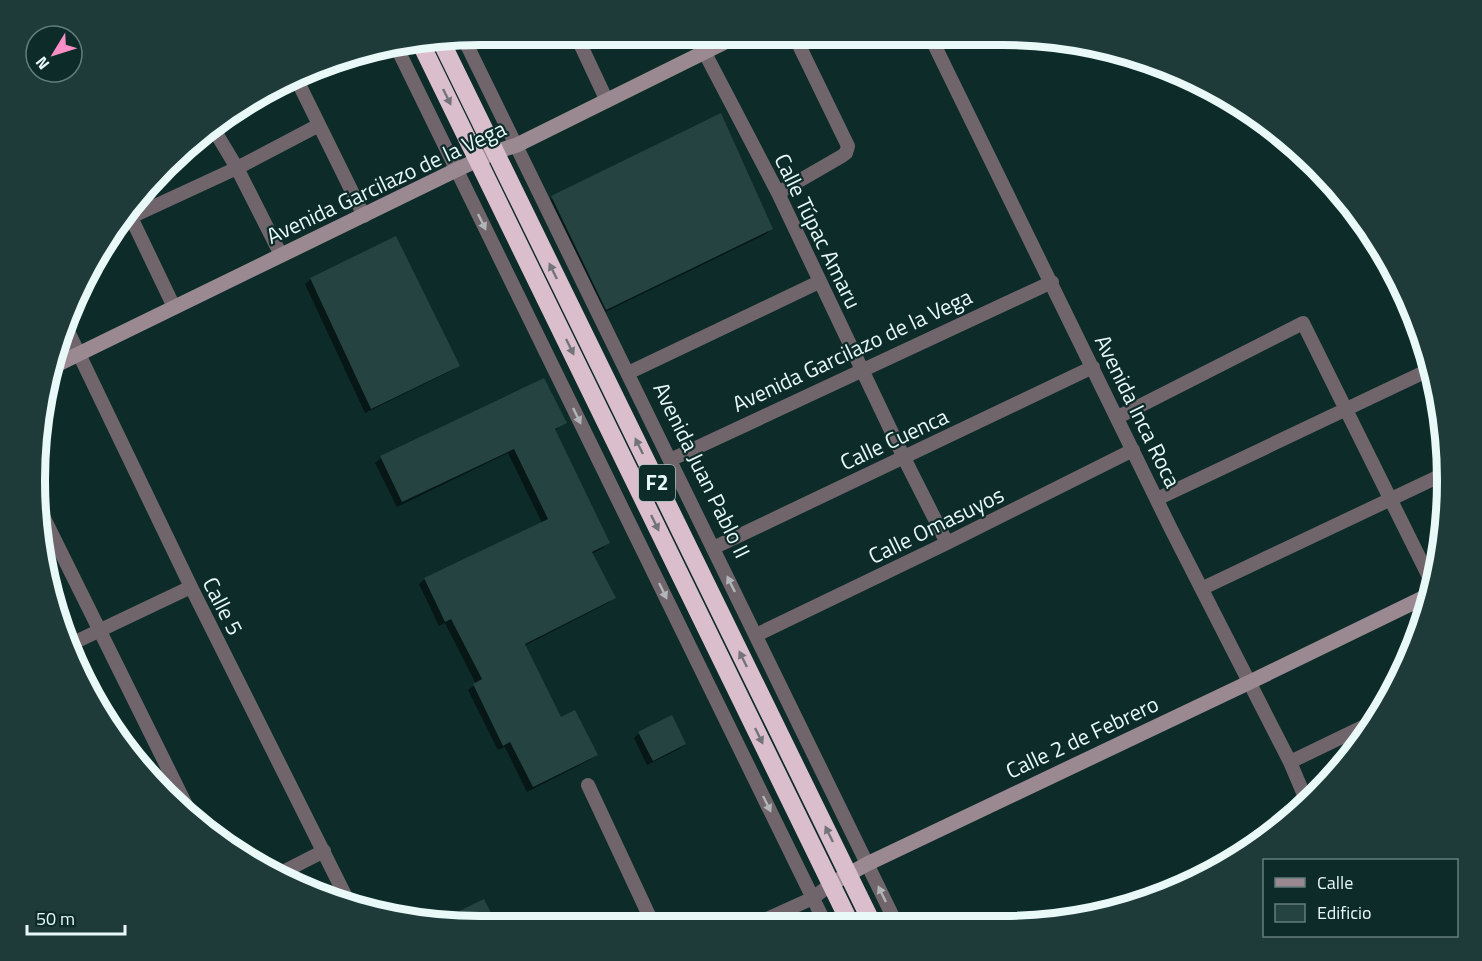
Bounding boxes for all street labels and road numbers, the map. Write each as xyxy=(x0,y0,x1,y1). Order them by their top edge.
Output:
street label: Avenida Garcilazo de la Vega xyxy=(260,111,512,253)
street label: Calle Túpac Amaru xyxy=(766,147,870,315)
street label: Avenida Garcilazo de la Vega xyxy=(726,279,978,421)
street label: Avenida Inca Roca xyxy=(1086,329,1190,493)
street label: Avenida Juan Pablo II xyxy=(645,376,759,564)
street label: Calle Cuenca xyxy=(834,399,954,479)
road number: F2 xyxy=(639,465,675,501)
street label: Calle Omasuyos xyxy=(862,477,1010,573)
street label: Calle 5 xyxy=(194,571,252,641)
street label: Calle 2 de Febrero xyxy=(1000,687,1164,787)

